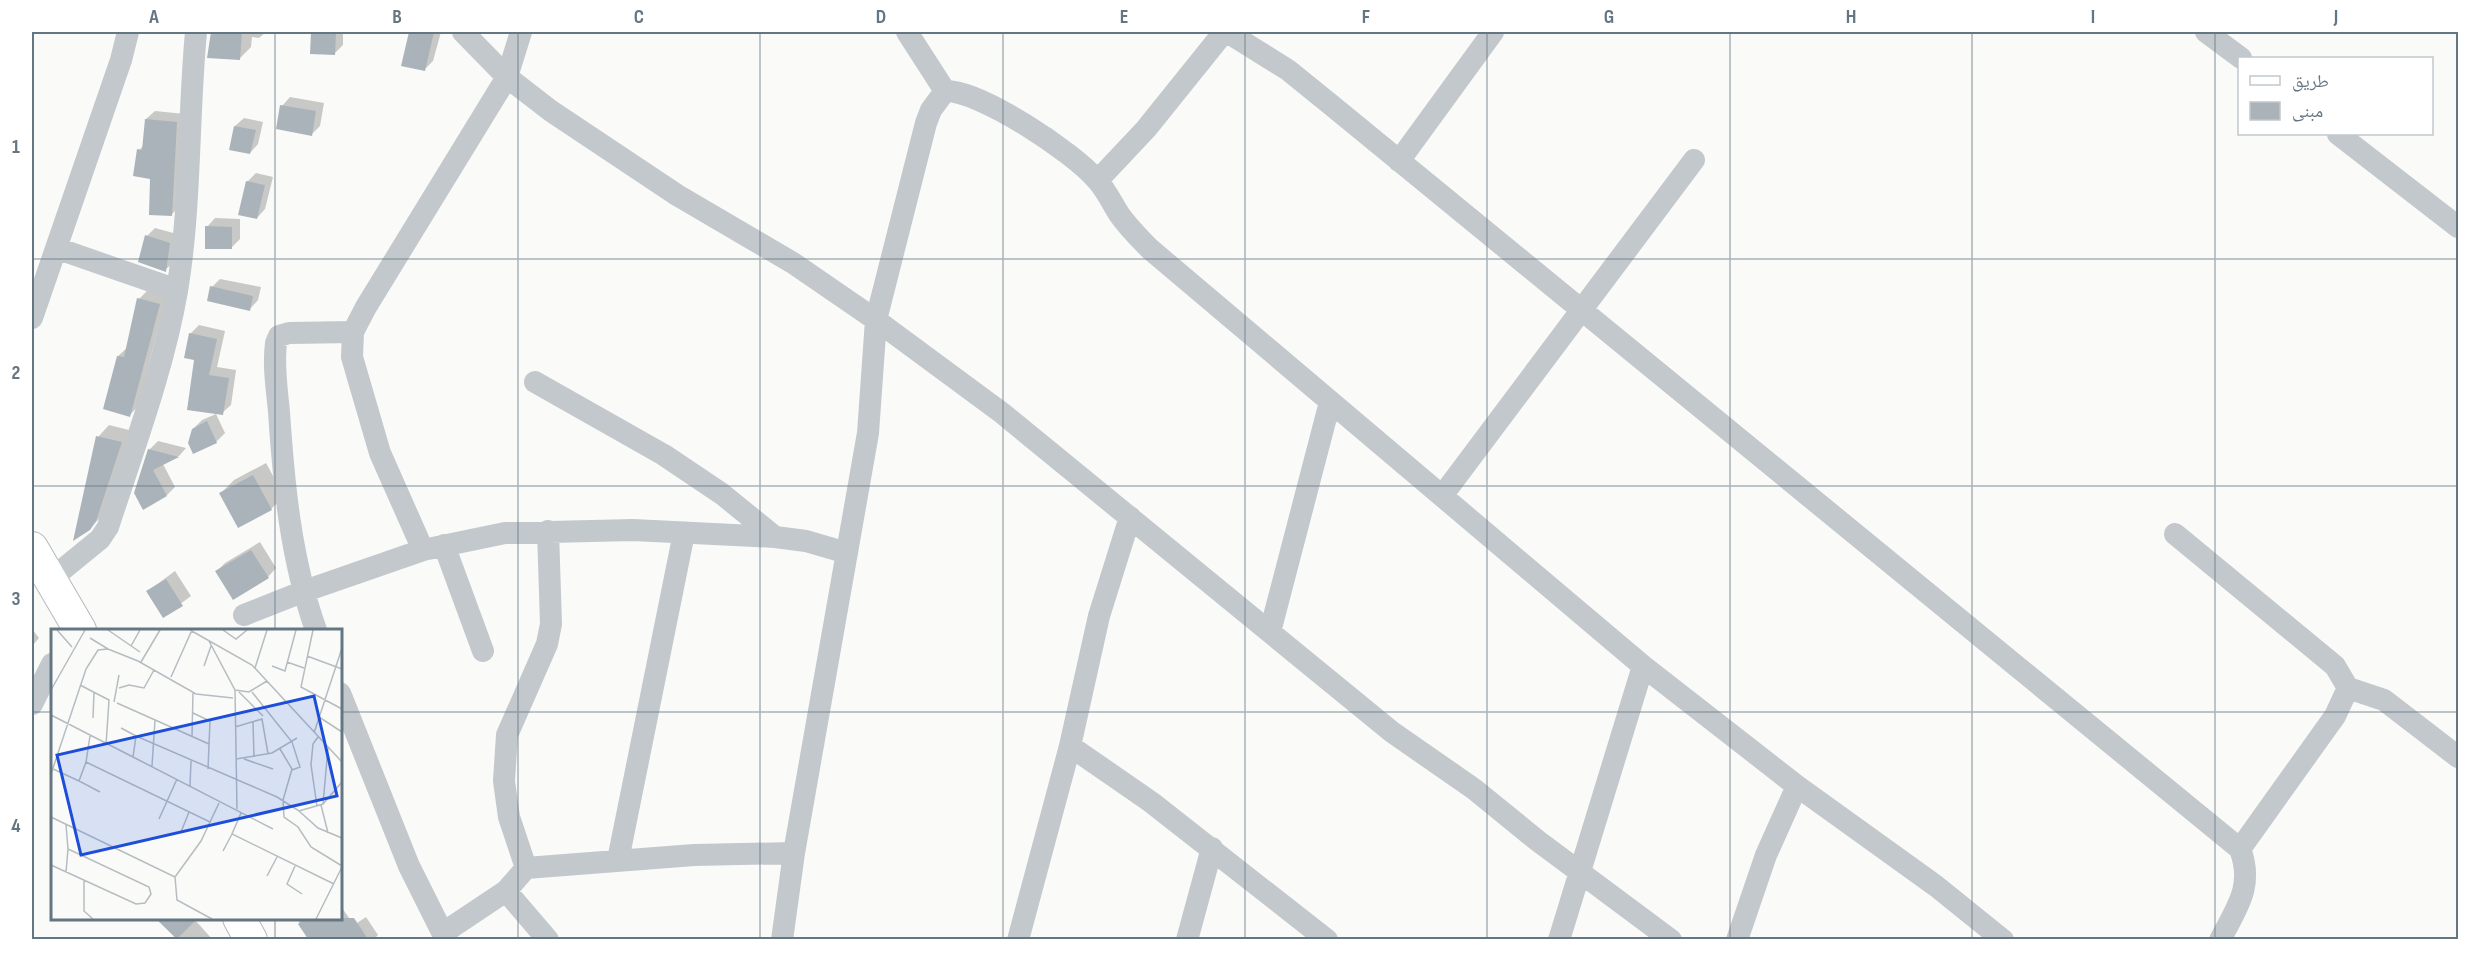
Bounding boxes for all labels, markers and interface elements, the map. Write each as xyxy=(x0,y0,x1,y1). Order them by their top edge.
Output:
text: A xyxy=(148,5,159,29)
text: B xyxy=(392,5,402,29)
text: C xyxy=(634,5,644,29)
text: D xyxy=(876,5,886,29)
text: E xyxy=(1120,5,1128,29)
text: F xyxy=(1362,5,1370,29)
text: G xyxy=(1604,5,1614,29)
text: H xyxy=(1846,5,1856,29)
text: I xyxy=(2091,5,2095,29)
text: J xyxy=(2333,5,2338,29)
legend xyxy=(2238,57,2433,135)
text: طريق xyxy=(2292,71,2329,92)
text: مبنى xyxy=(2292,101,2323,122)
text: 1 xyxy=(12,135,20,159)
text: 2 xyxy=(12,361,20,385)
text: 3 xyxy=(12,587,21,611)
inset map xyxy=(51,629,342,920)
text: 4 xyxy=(11,814,21,838)

